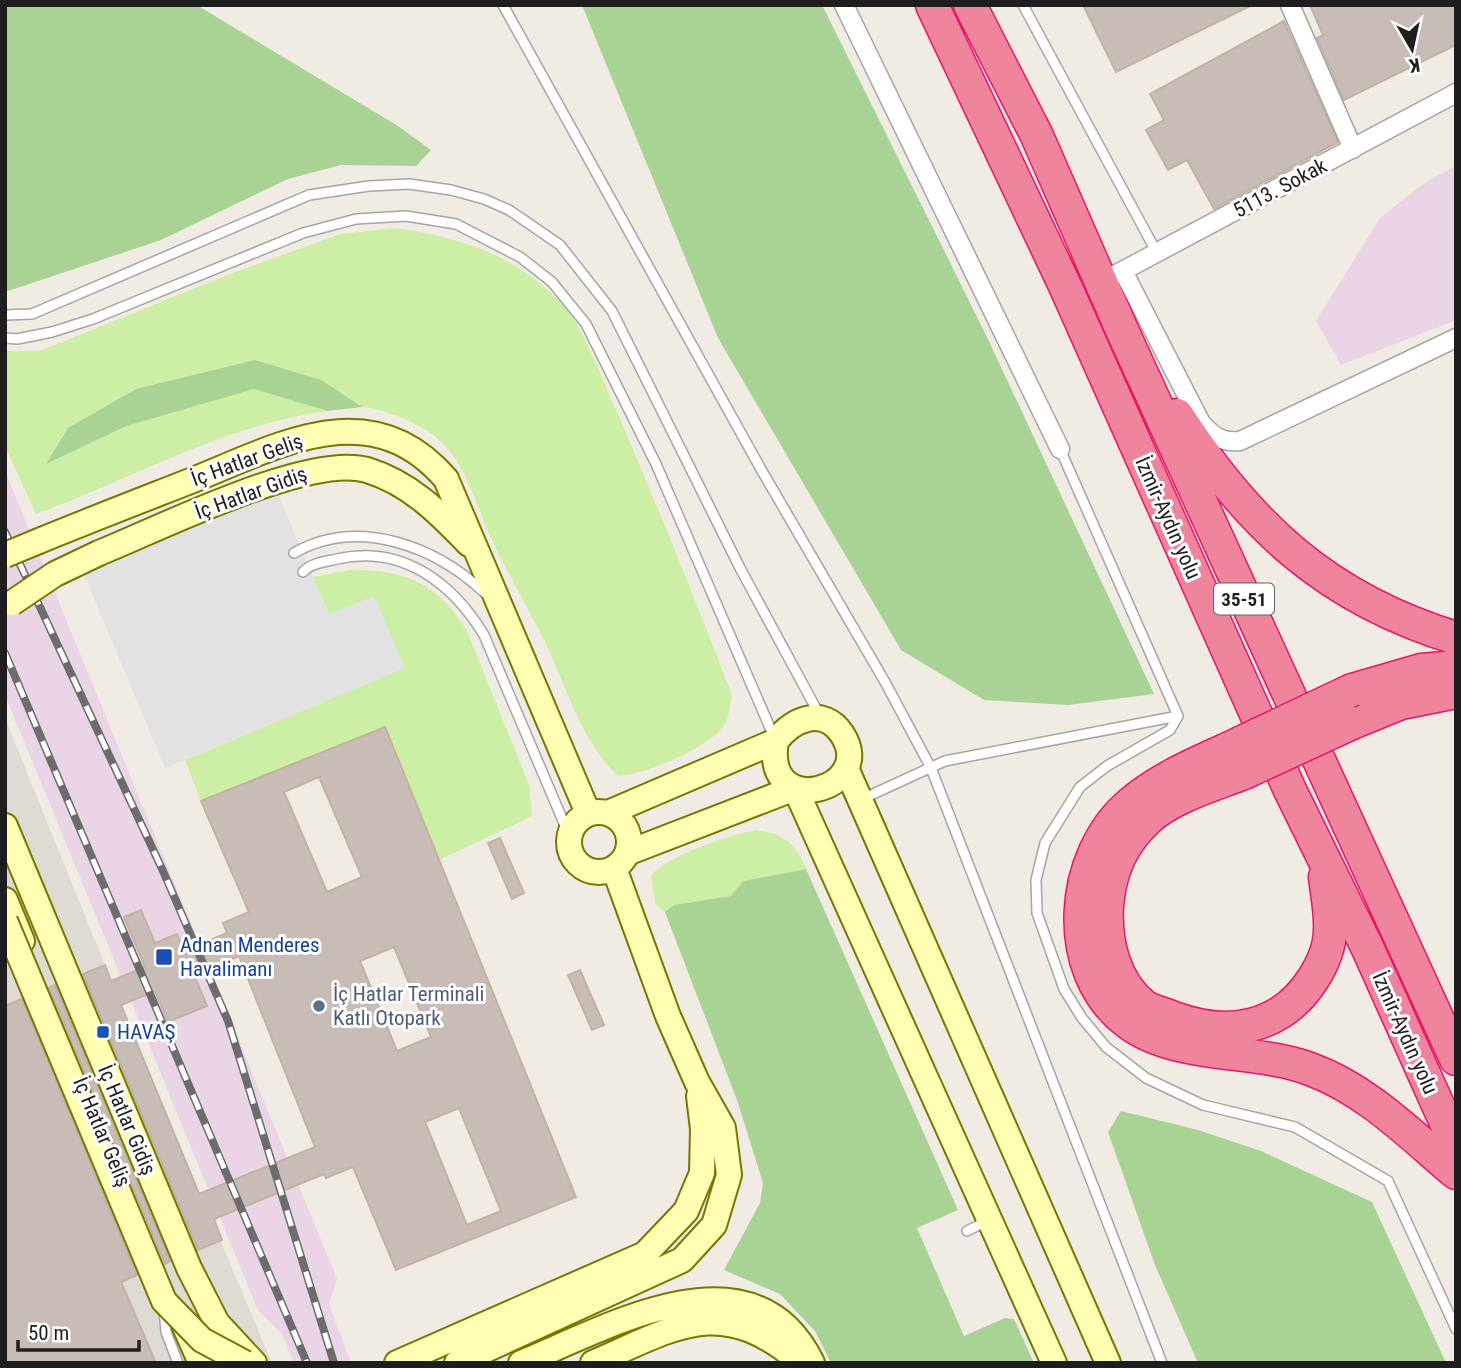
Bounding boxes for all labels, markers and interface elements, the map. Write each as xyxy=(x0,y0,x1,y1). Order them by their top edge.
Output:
north arrow xyxy=(1377,14,1447,84)
text: K xyxy=(1407,53,1422,78)
street label: 5113. Sokak xyxy=(1229,153,1331,223)
street label: İç Hatlar Geliş xyxy=(188,429,306,491)
street label: İzmir-Aydın yolu xyxy=(1130,453,1206,583)
street label: İç Hatlar Gidiş xyxy=(192,462,310,524)
road number: 35-51 xyxy=(1214,584,1274,614)
place label: Adnan Menderes Havalimanı xyxy=(180,933,320,981)
marker: Adnan Menderes Havalimanı xyxy=(154,947,174,967)
street label: İzmir-Aydın yolu xyxy=(1367,968,1443,1098)
place label: İç Hatlar Terminali Katlı Otopark xyxy=(333,982,484,1030)
marker: İç Hatlar Terminali Katlı Otopark xyxy=(311,998,327,1014)
place label: HAVAŞ xyxy=(117,1020,176,1044)
marker: HAVAŞ xyxy=(95,1024,111,1040)
street label: İç Hatlar Gidiş xyxy=(93,1061,161,1179)
street label: İç Hatlar Geliş xyxy=(68,1074,136,1190)
scale bar xyxy=(18,1308,138,1352)
text: 50 m xyxy=(28,1321,69,1345)

